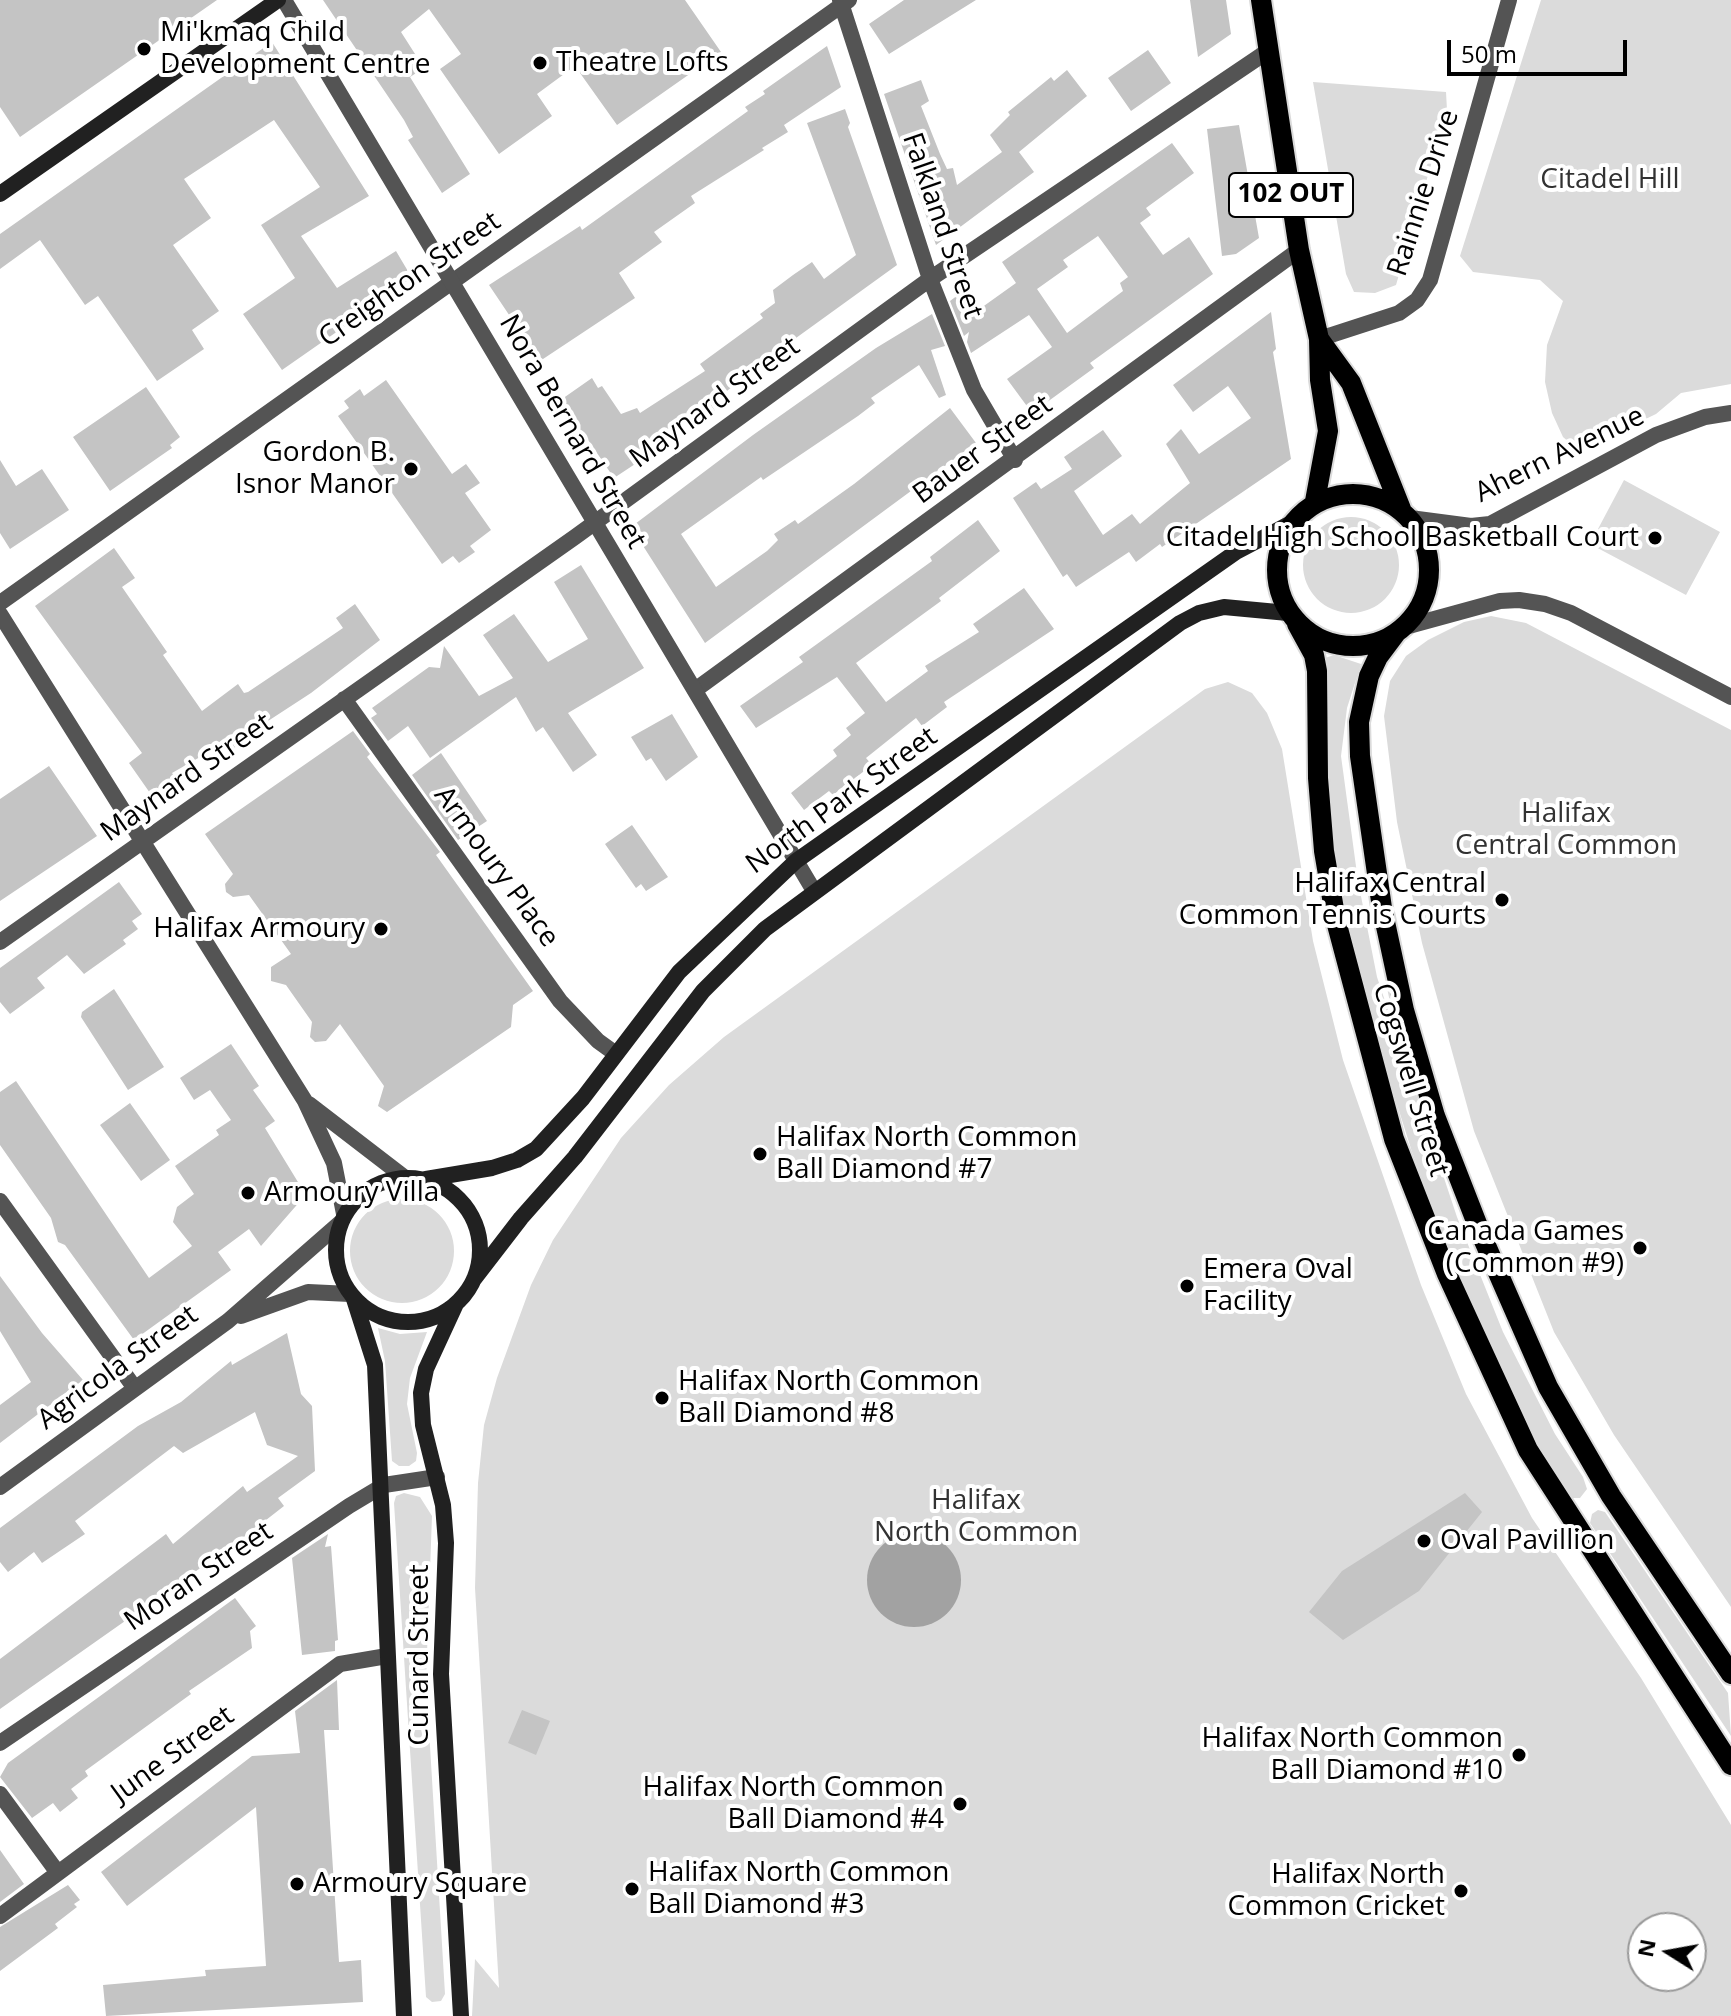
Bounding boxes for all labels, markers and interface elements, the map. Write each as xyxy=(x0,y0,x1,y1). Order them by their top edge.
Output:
place label: Mi'kmaq Child Development Centre xyxy=(160,16,431,82)
scale bar xyxy=(1451,24,1631,74)
text: 50 m xyxy=(1461,37,1517,70)
marker: Mi'kmaq Child Development Centre xyxy=(135,40,153,58)
place label: Theatre Lofts xyxy=(556,46,728,80)
marker: Theatre Lofts xyxy=(531,54,549,72)
street label: Rainnie Drive xyxy=(1381,106,1467,280)
street label: Falkland Street xyxy=(895,129,989,323)
park label: Citadel Hill xyxy=(1540,163,1680,197)
road number: 102 OUT xyxy=(1229,173,1353,217)
street label: Creighton Street xyxy=(313,205,507,355)
street label: Nora Bernard Street xyxy=(491,309,653,555)
street label: Maynard Street xyxy=(624,330,806,476)
street label: Bauer Street xyxy=(907,388,1059,512)
street label: Ahern Avenue xyxy=(1470,400,1650,510)
place label: Gordon B. Isnor Manor xyxy=(235,436,395,502)
marker: Gordon B. Isnor Manor xyxy=(402,460,420,478)
place label: Citadel High School Basketball Court xyxy=(1166,521,1639,555)
marker: Citadel High School Basketball Court xyxy=(1646,529,1664,547)
street label: Maynard Street xyxy=(95,706,279,850)
street label: North Park Street xyxy=(740,720,944,882)
street label: Armoury Place xyxy=(426,780,566,954)
park label: Halifax Central Common xyxy=(1455,797,1677,863)
place label: Halifax Central Common Tennis Courts xyxy=(1179,867,1486,933)
marker: Halifax Central Common Tennis Courts xyxy=(1493,891,1511,909)
place label: Halifax Armoury xyxy=(153,912,365,946)
marker: Halifax Armoury xyxy=(372,920,390,938)
street label: Cogswell Street xyxy=(1365,979,1455,1181)
place label: Halifax North Common Ball Diamond #7 xyxy=(776,1121,1077,1187)
marker: Halifax North Common Ball Diamond #7 xyxy=(751,1145,769,1163)
place label: Armoury Villa xyxy=(264,1176,439,1210)
marker: Armoury Villa xyxy=(239,1184,257,1202)
place label: Canada Games (Common #9) xyxy=(1427,1215,1624,1281)
marker: Canada Games (Common #9) xyxy=(1631,1239,1649,1257)
place label: Emera Oval Facility xyxy=(1203,1253,1353,1319)
marker: Emera Oval Facility xyxy=(1178,1277,1196,1295)
street label: Agricola Street xyxy=(31,1299,205,1437)
place label: Halifax North Common Ball Diamond #8 xyxy=(678,1365,979,1431)
marker: Halifax North Common Ball Diamond #8 xyxy=(653,1389,671,1407)
park label: Halifax North Common xyxy=(874,1484,1078,1550)
street label: Moran Street xyxy=(118,1515,280,1639)
place label: Oval Pavillion xyxy=(1440,1524,1614,1558)
marker: Oval Pavillion xyxy=(1415,1532,1433,1550)
street label: Cunard Street xyxy=(403,1564,437,1746)
street label: June Street xyxy=(105,1699,241,1811)
place label: Halifax North Common Ball Diamond #10 xyxy=(1202,1722,1503,1788)
marker: Halifax North Common Ball Diamond #10 xyxy=(1510,1746,1528,1764)
place label: Halifax North Common Ball Diamond #4 xyxy=(643,1771,944,1837)
marker: Halifax North Common Ball Diamond #4 xyxy=(951,1795,969,1813)
place label: Halifax North Common Ball Diamond #3 xyxy=(648,1856,949,1922)
place label: Halifax North Common Cricket xyxy=(1227,1858,1445,1924)
place label: Armoury Square xyxy=(313,1867,527,1901)
marker: Armoury Square xyxy=(288,1875,306,1893)
marker: Halifax North Common Ball Diamond #3 xyxy=(623,1880,641,1898)
marker: Halifax North Common Cricket xyxy=(1452,1882,1470,1900)
north arrow xyxy=(1627,1912,1707,1992)
text: N xyxy=(1629,1936,1662,1959)

